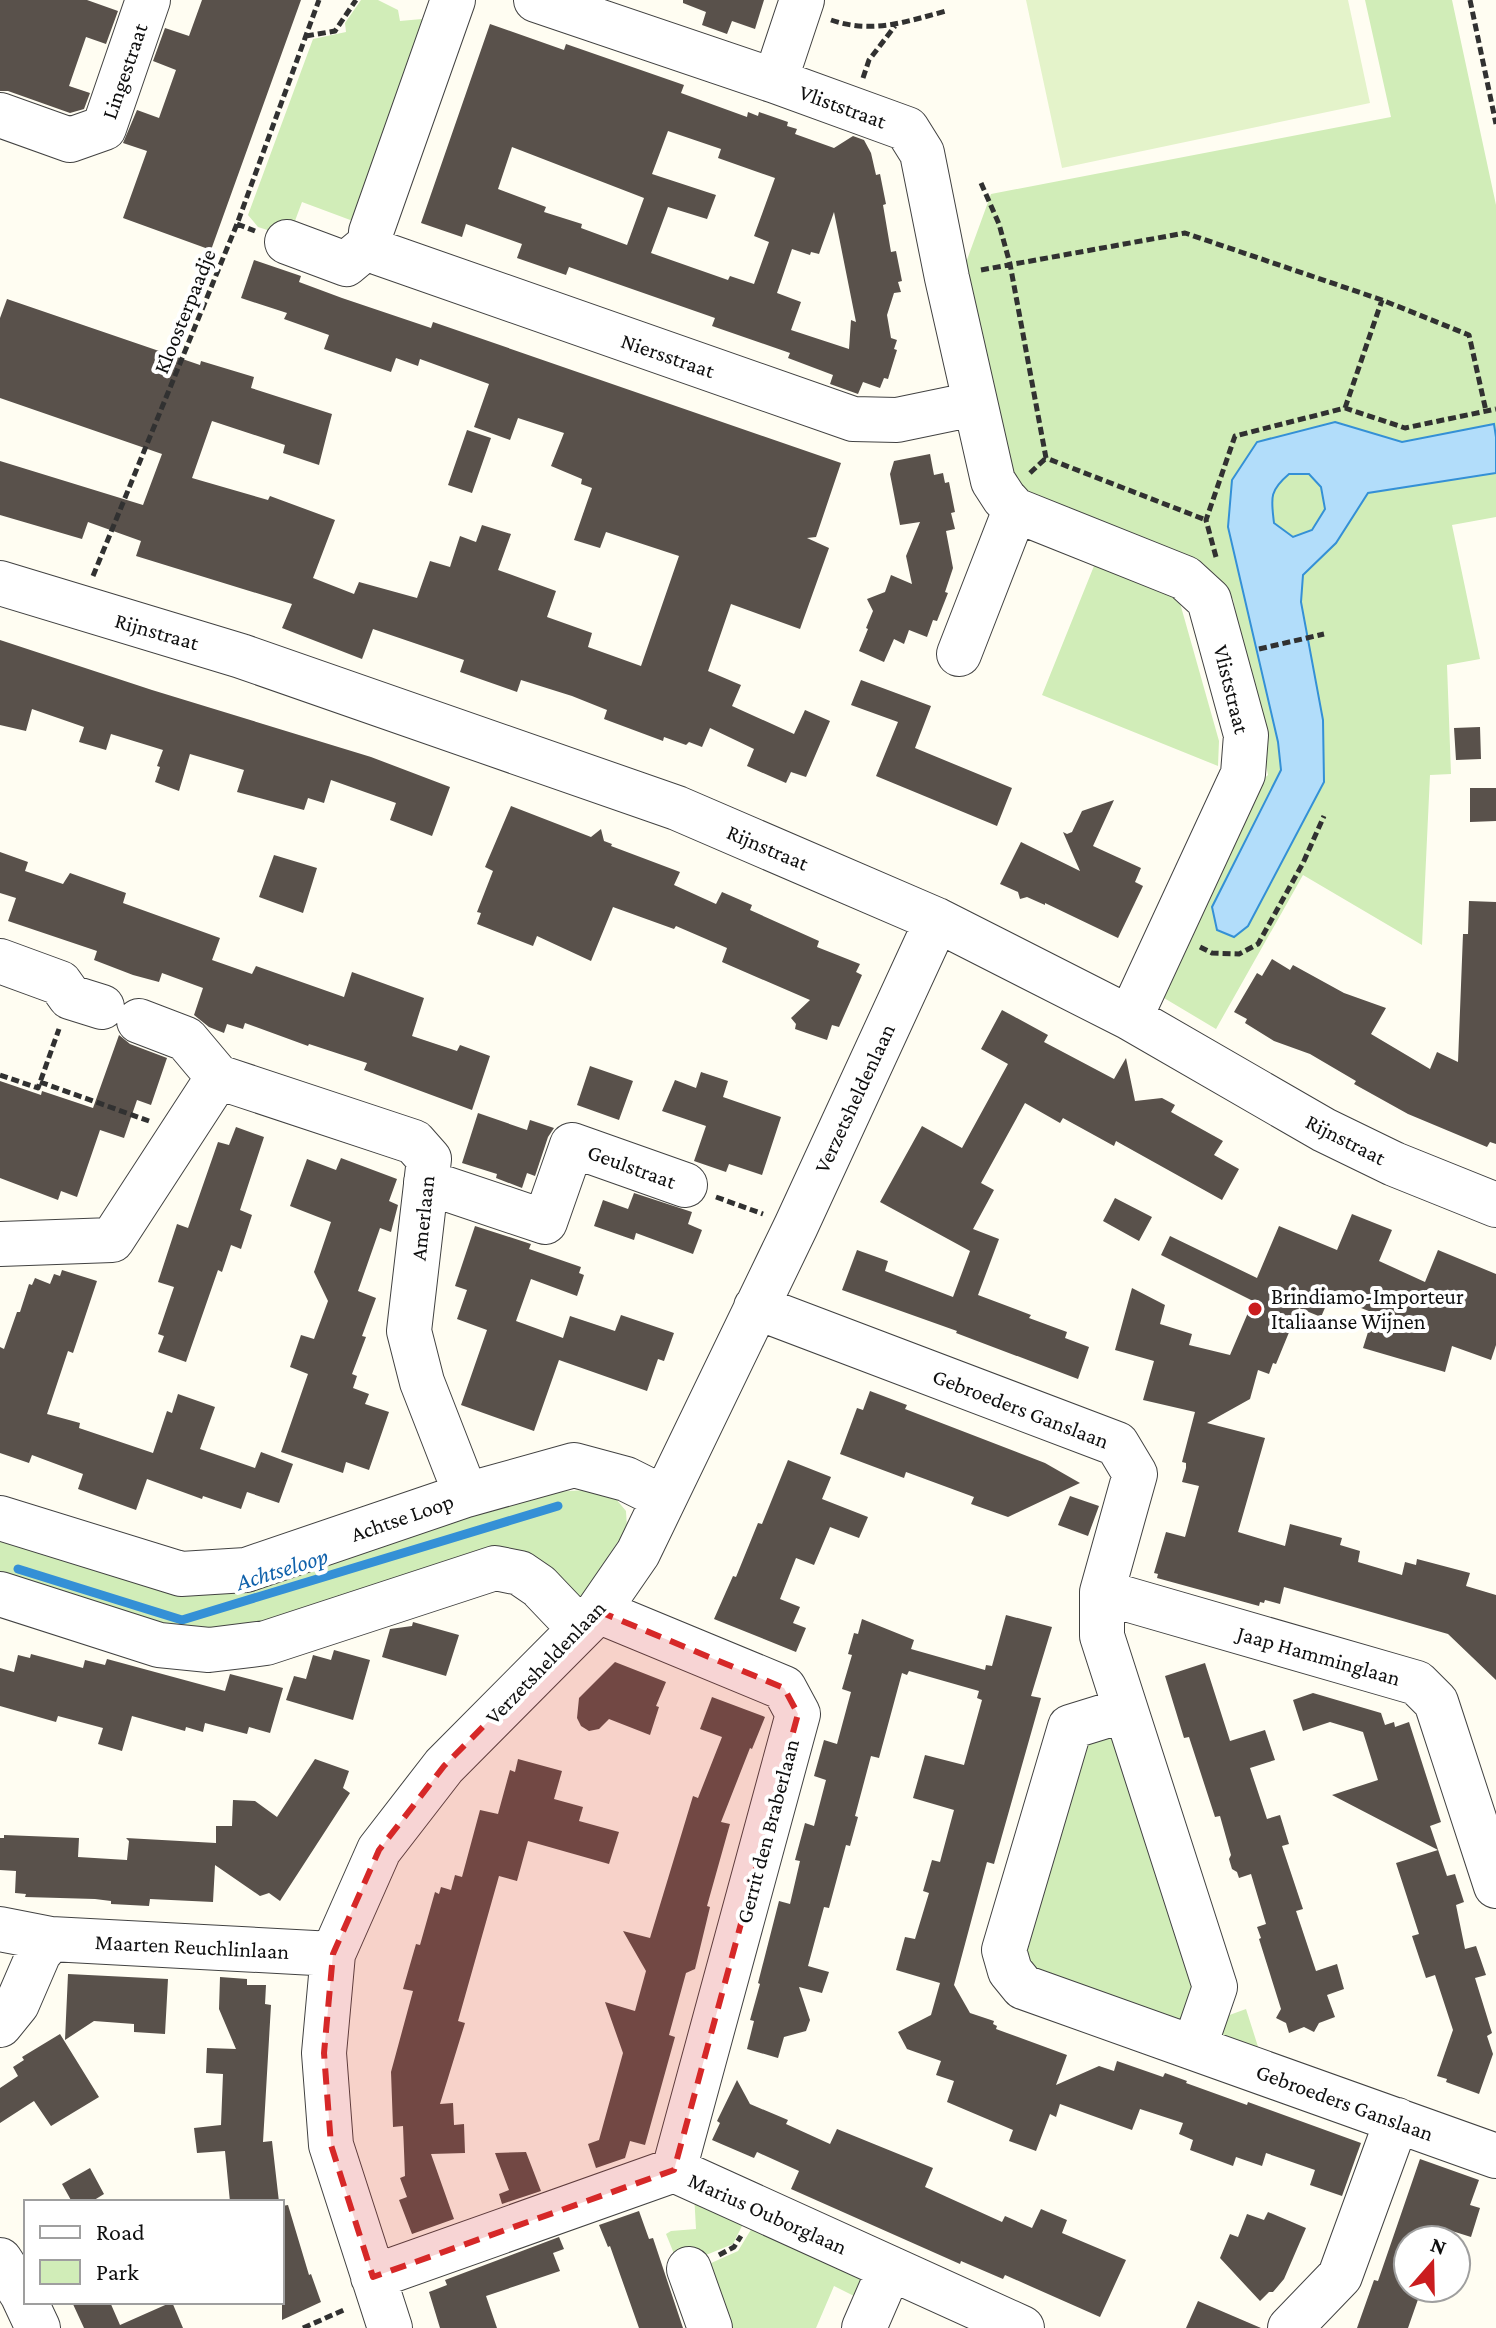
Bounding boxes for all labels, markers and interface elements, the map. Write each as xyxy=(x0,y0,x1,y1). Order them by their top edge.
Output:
street label: Lingestraat xyxy=(96,19,153,122)
street label: Vliststraat xyxy=(796,79,890,134)
street label: Kloosterpaadje xyxy=(148,245,221,377)
street label: Niersstraat xyxy=(618,328,719,383)
street label: Rijnstraat xyxy=(112,608,202,656)
street label: Vliststraat xyxy=(1208,642,1255,737)
street label: Rijnstraat xyxy=(723,819,813,876)
street label: Verzetsheldenlaan xyxy=(809,1019,900,1177)
street label: Rijnstraat xyxy=(1302,1109,1390,1170)
street label: Geulstraat xyxy=(584,1139,680,1194)
street label: Amerlaan xyxy=(406,1174,439,1262)
place label: Brindiamo-Importeur Italiaanse Wijnen xyxy=(1271,1284,1464,1334)
marker: Brindiamo-Importeur Italiaanse Wijnen xyxy=(1246,1300,1264,1318)
street label: Gebroeders Ganslaan xyxy=(929,1363,1113,1454)
street label: Achtse Loop xyxy=(347,1488,457,1547)
water label: Achtseloop xyxy=(232,1542,331,1596)
street label: Verzetsheldenlaan xyxy=(480,1595,611,1729)
street label: Jaap Hamminglaan xyxy=(1232,1620,1404,1691)
street label: Gerrit den Braberlaan xyxy=(731,1736,804,1926)
street label: Maarten Reuchlinlaan xyxy=(94,1929,290,1964)
street label: Gebroeders Ganslaan xyxy=(1253,2059,1437,2146)
street label: Marius Ouborglaan xyxy=(685,2167,851,2260)
legend xyxy=(24,2200,284,2304)
text: Road xyxy=(96,2218,145,2245)
north arrow xyxy=(1392,2224,1472,2304)
text: N xyxy=(1427,2231,1450,2260)
text: Park xyxy=(96,2258,139,2285)

